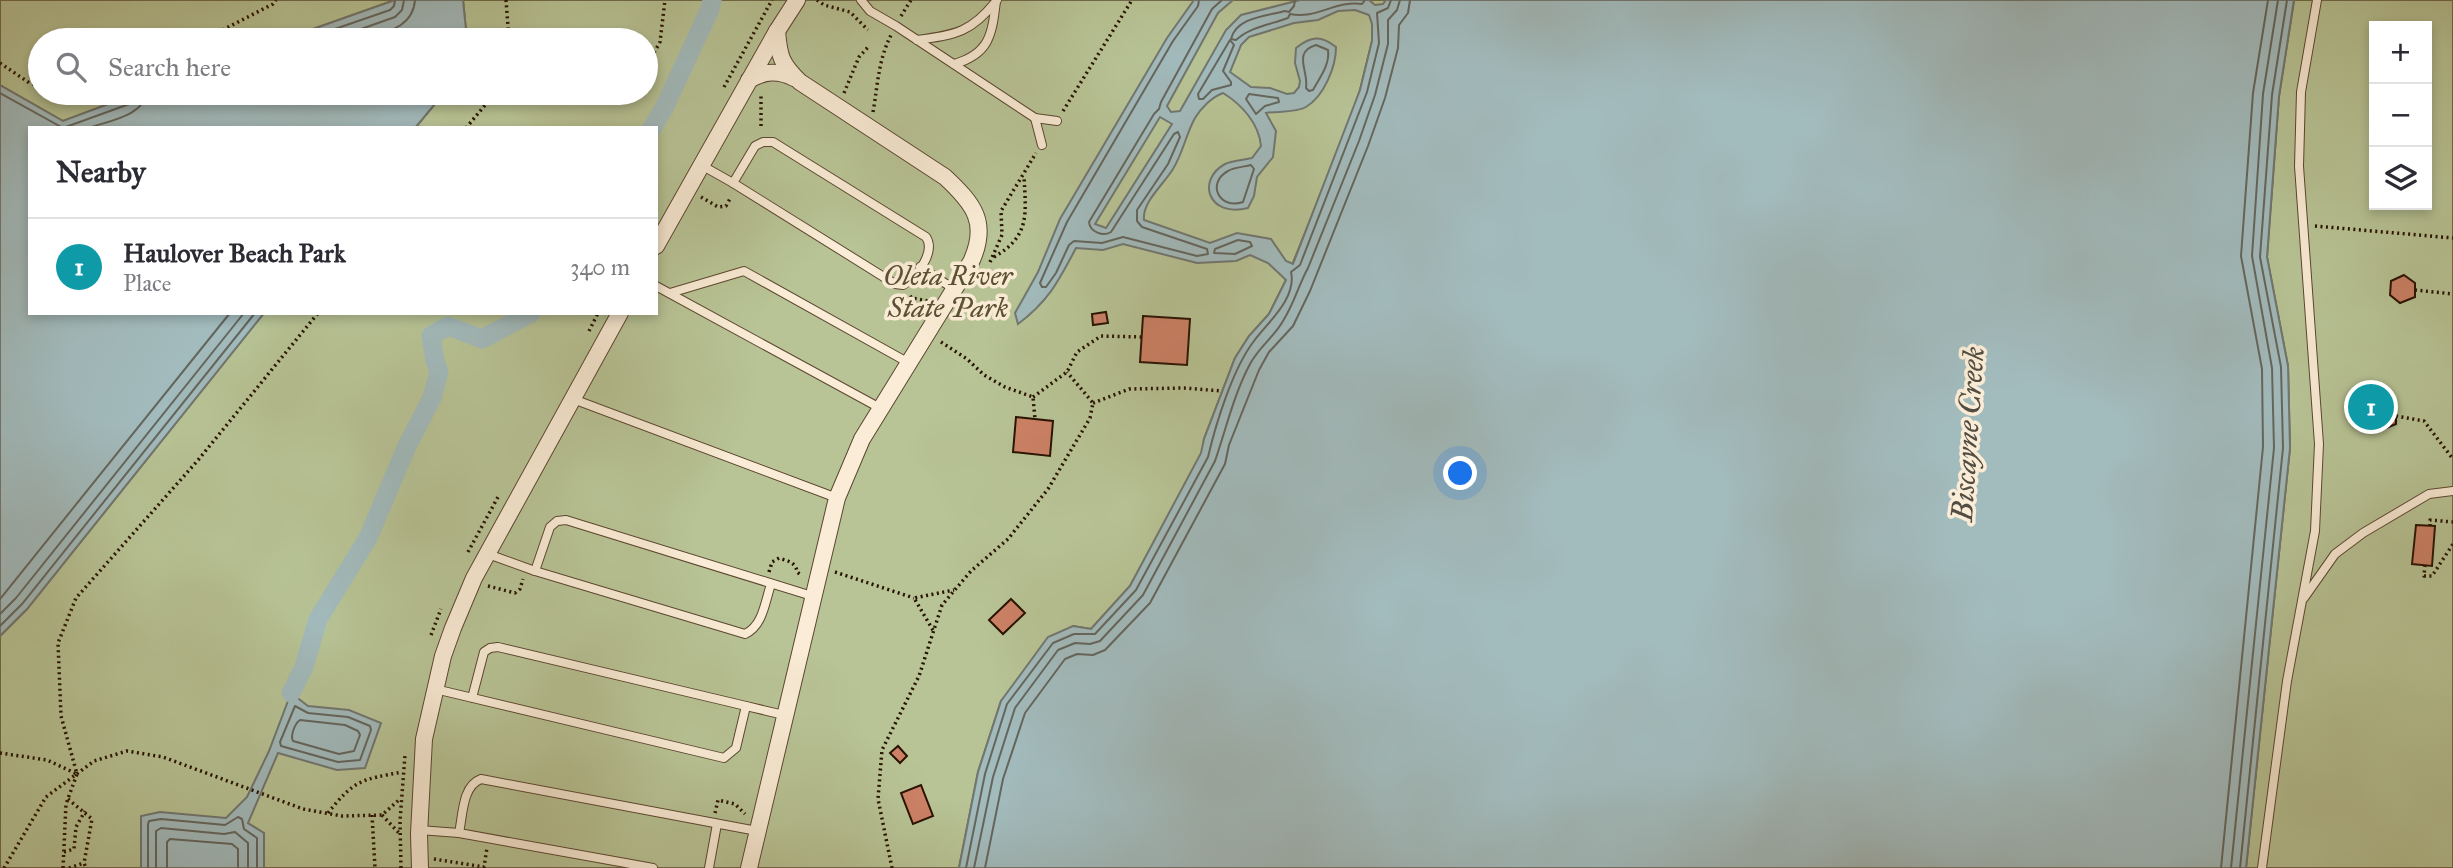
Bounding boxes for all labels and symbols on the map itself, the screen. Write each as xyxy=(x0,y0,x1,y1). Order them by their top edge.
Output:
park label: Oleta River State Park xyxy=(883,258,1014,325)
water label: Biscayne Creek xyxy=(1944,345,1992,525)
pin: 1 xyxy=(2348,381,2394,433)
your location xyxy=(1443,456,1477,490)

